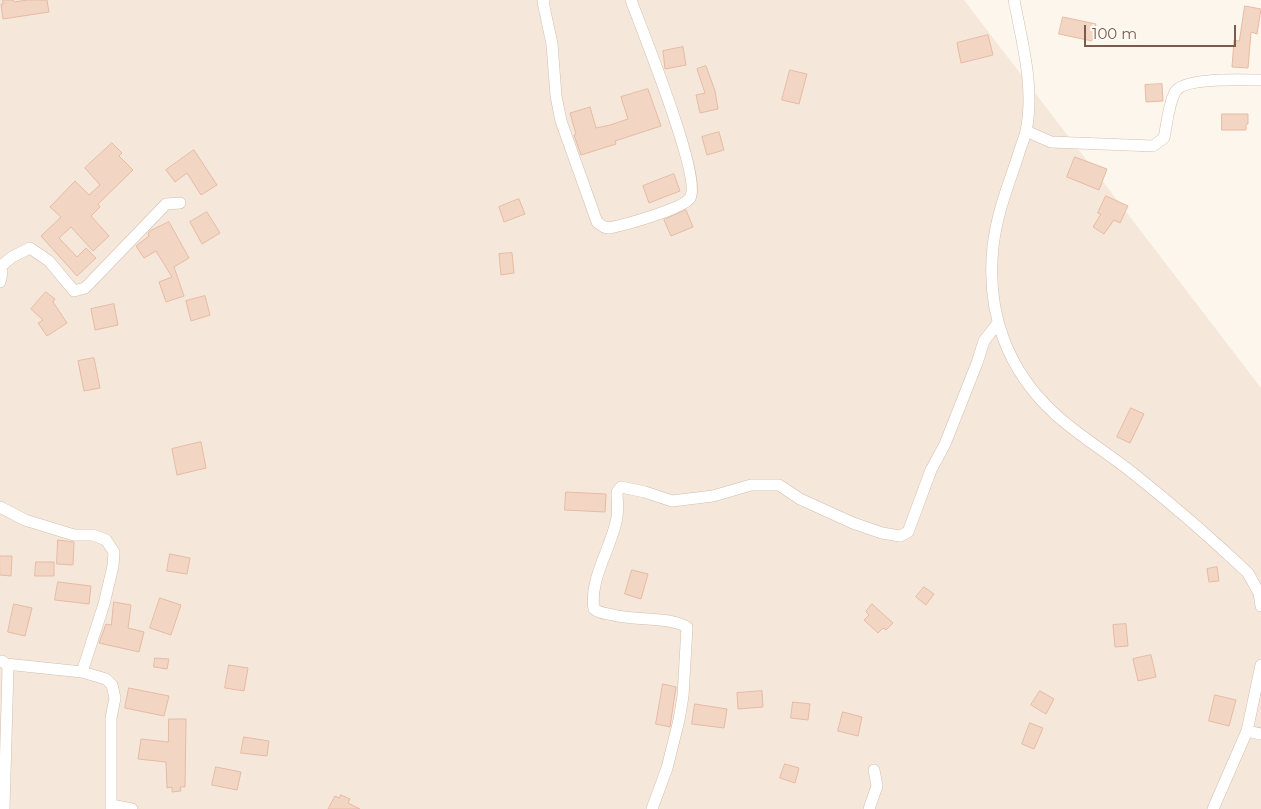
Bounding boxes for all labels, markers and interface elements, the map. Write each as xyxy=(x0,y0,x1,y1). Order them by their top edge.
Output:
scale bar xyxy=(1086,15,1238,47)
text: 100 m xyxy=(1092,24,1137,43)

